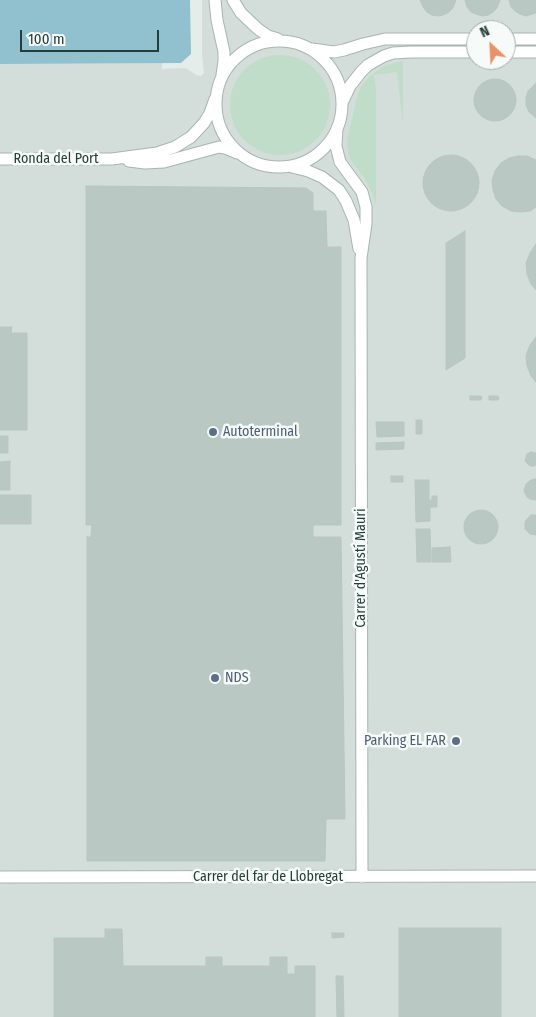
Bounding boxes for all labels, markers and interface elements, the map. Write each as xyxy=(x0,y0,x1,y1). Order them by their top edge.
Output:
scale bar xyxy=(22,20,161,52)
north arrow xyxy=(466,20,516,70)
text: N xyxy=(477,22,492,41)
text: 100 m xyxy=(28,30,65,48)
street label: Ronda del Port xyxy=(14,151,98,167)
place label: Autoterminal xyxy=(223,424,298,440)
marker: Autoterminal xyxy=(207,426,219,438)
street label: Carrer d'Agustí Mauri xyxy=(353,508,369,628)
place label: NDS xyxy=(225,670,249,686)
marker: NDS xyxy=(209,672,221,684)
place label: Parking EL FAR xyxy=(364,733,446,749)
marker: Parking EL FAR xyxy=(450,735,462,747)
street label: Carrer del far de Llobregat xyxy=(193,869,343,885)

